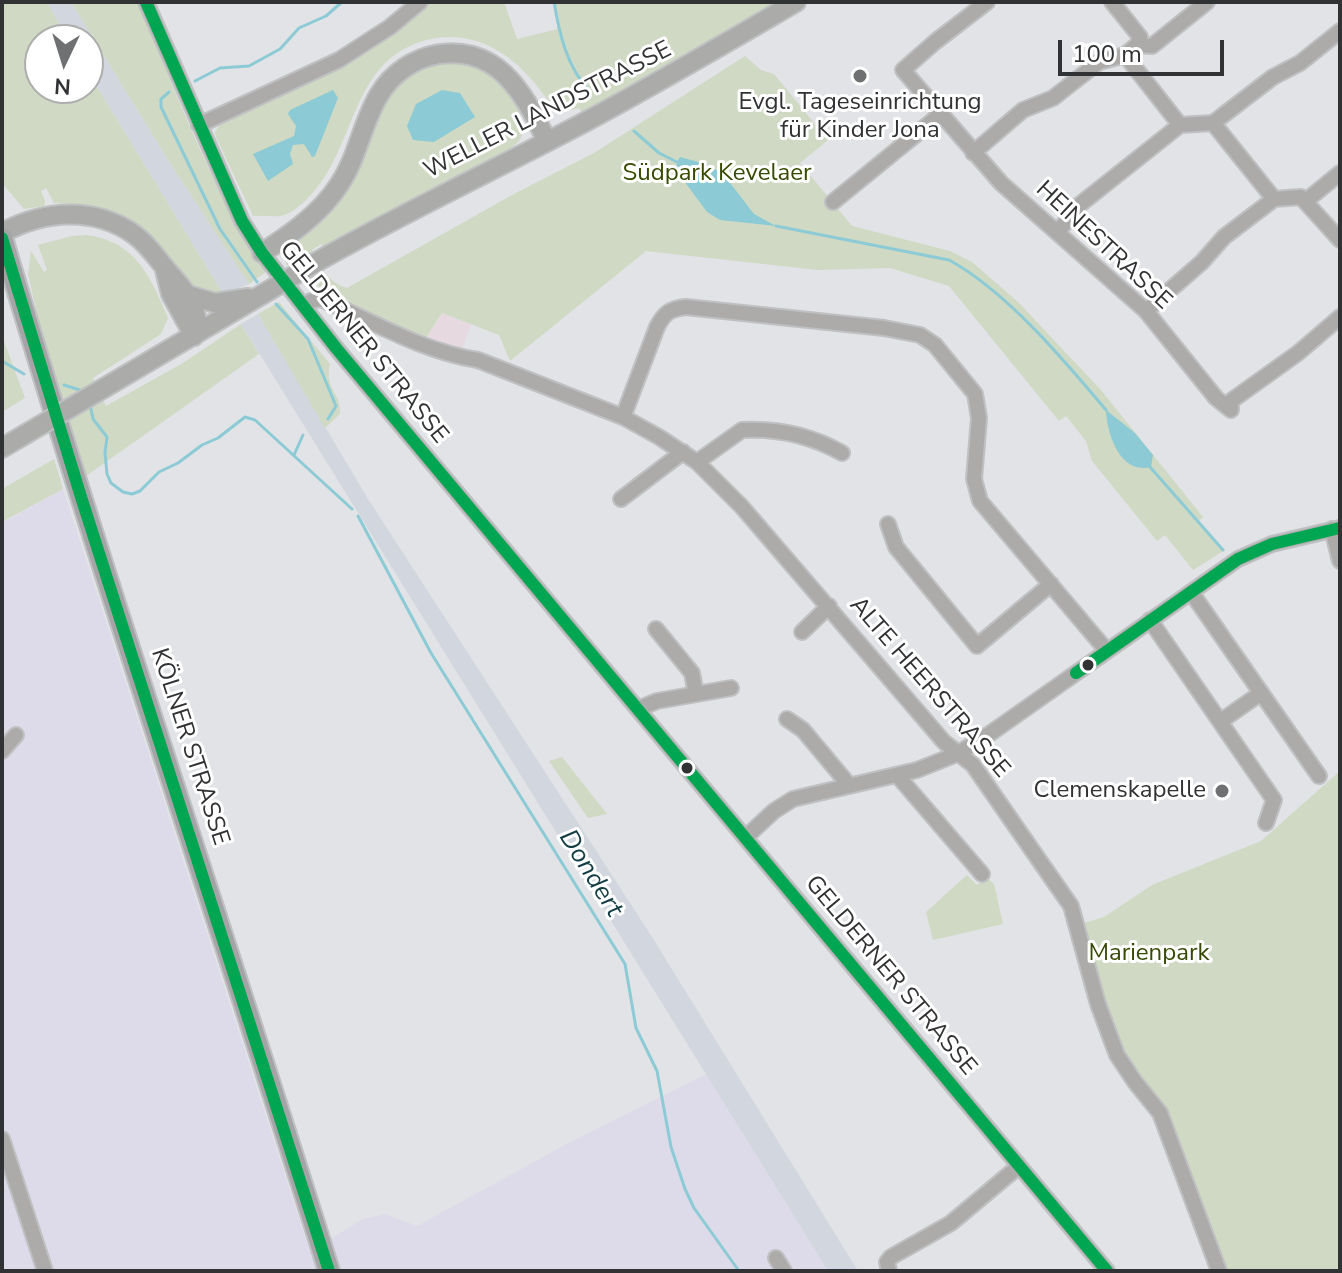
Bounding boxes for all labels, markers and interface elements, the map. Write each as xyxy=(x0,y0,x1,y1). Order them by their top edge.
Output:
north arrow xyxy=(24,24,104,104)
scale bar xyxy=(1062,24,1228,74)
street label: WELLER LANDSTRASSE xyxy=(419,36,677,186)
text: 100 m xyxy=(1072,38,1142,70)
marker: Evgl. Tageseinrichtung für Kinder Jona xyxy=(851,67,869,85)
text: N xyxy=(53,70,72,101)
place label: Evgl. Tageseinrichtung für Kinder Jona xyxy=(738,89,982,145)
park label: Südpark Kevelaer xyxy=(622,160,812,188)
street label: HEINESTRASSE xyxy=(1029,176,1177,316)
street label: GELDERNER STRASSE xyxy=(273,236,453,450)
street label: ALTE HEERSTRASSE xyxy=(843,592,1015,784)
street label: KÖLNER STRASSE xyxy=(144,645,234,849)
unlabelled marker xyxy=(1080,657,1096,673)
unlabelled marker xyxy=(679,760,695,776)
place label: Clemenskapelle xyxy=(1033,777,1206,805)
marker: Clemenskapelle xyxy=(1213,782,1231,800)
water label: Dondert xyxy=(551,825,629,923)
street label: GELDERNER STRASSE xyxy=(798,870,982,1082)
park label: Marienpark xyxy=(1088,940,1210,968)

